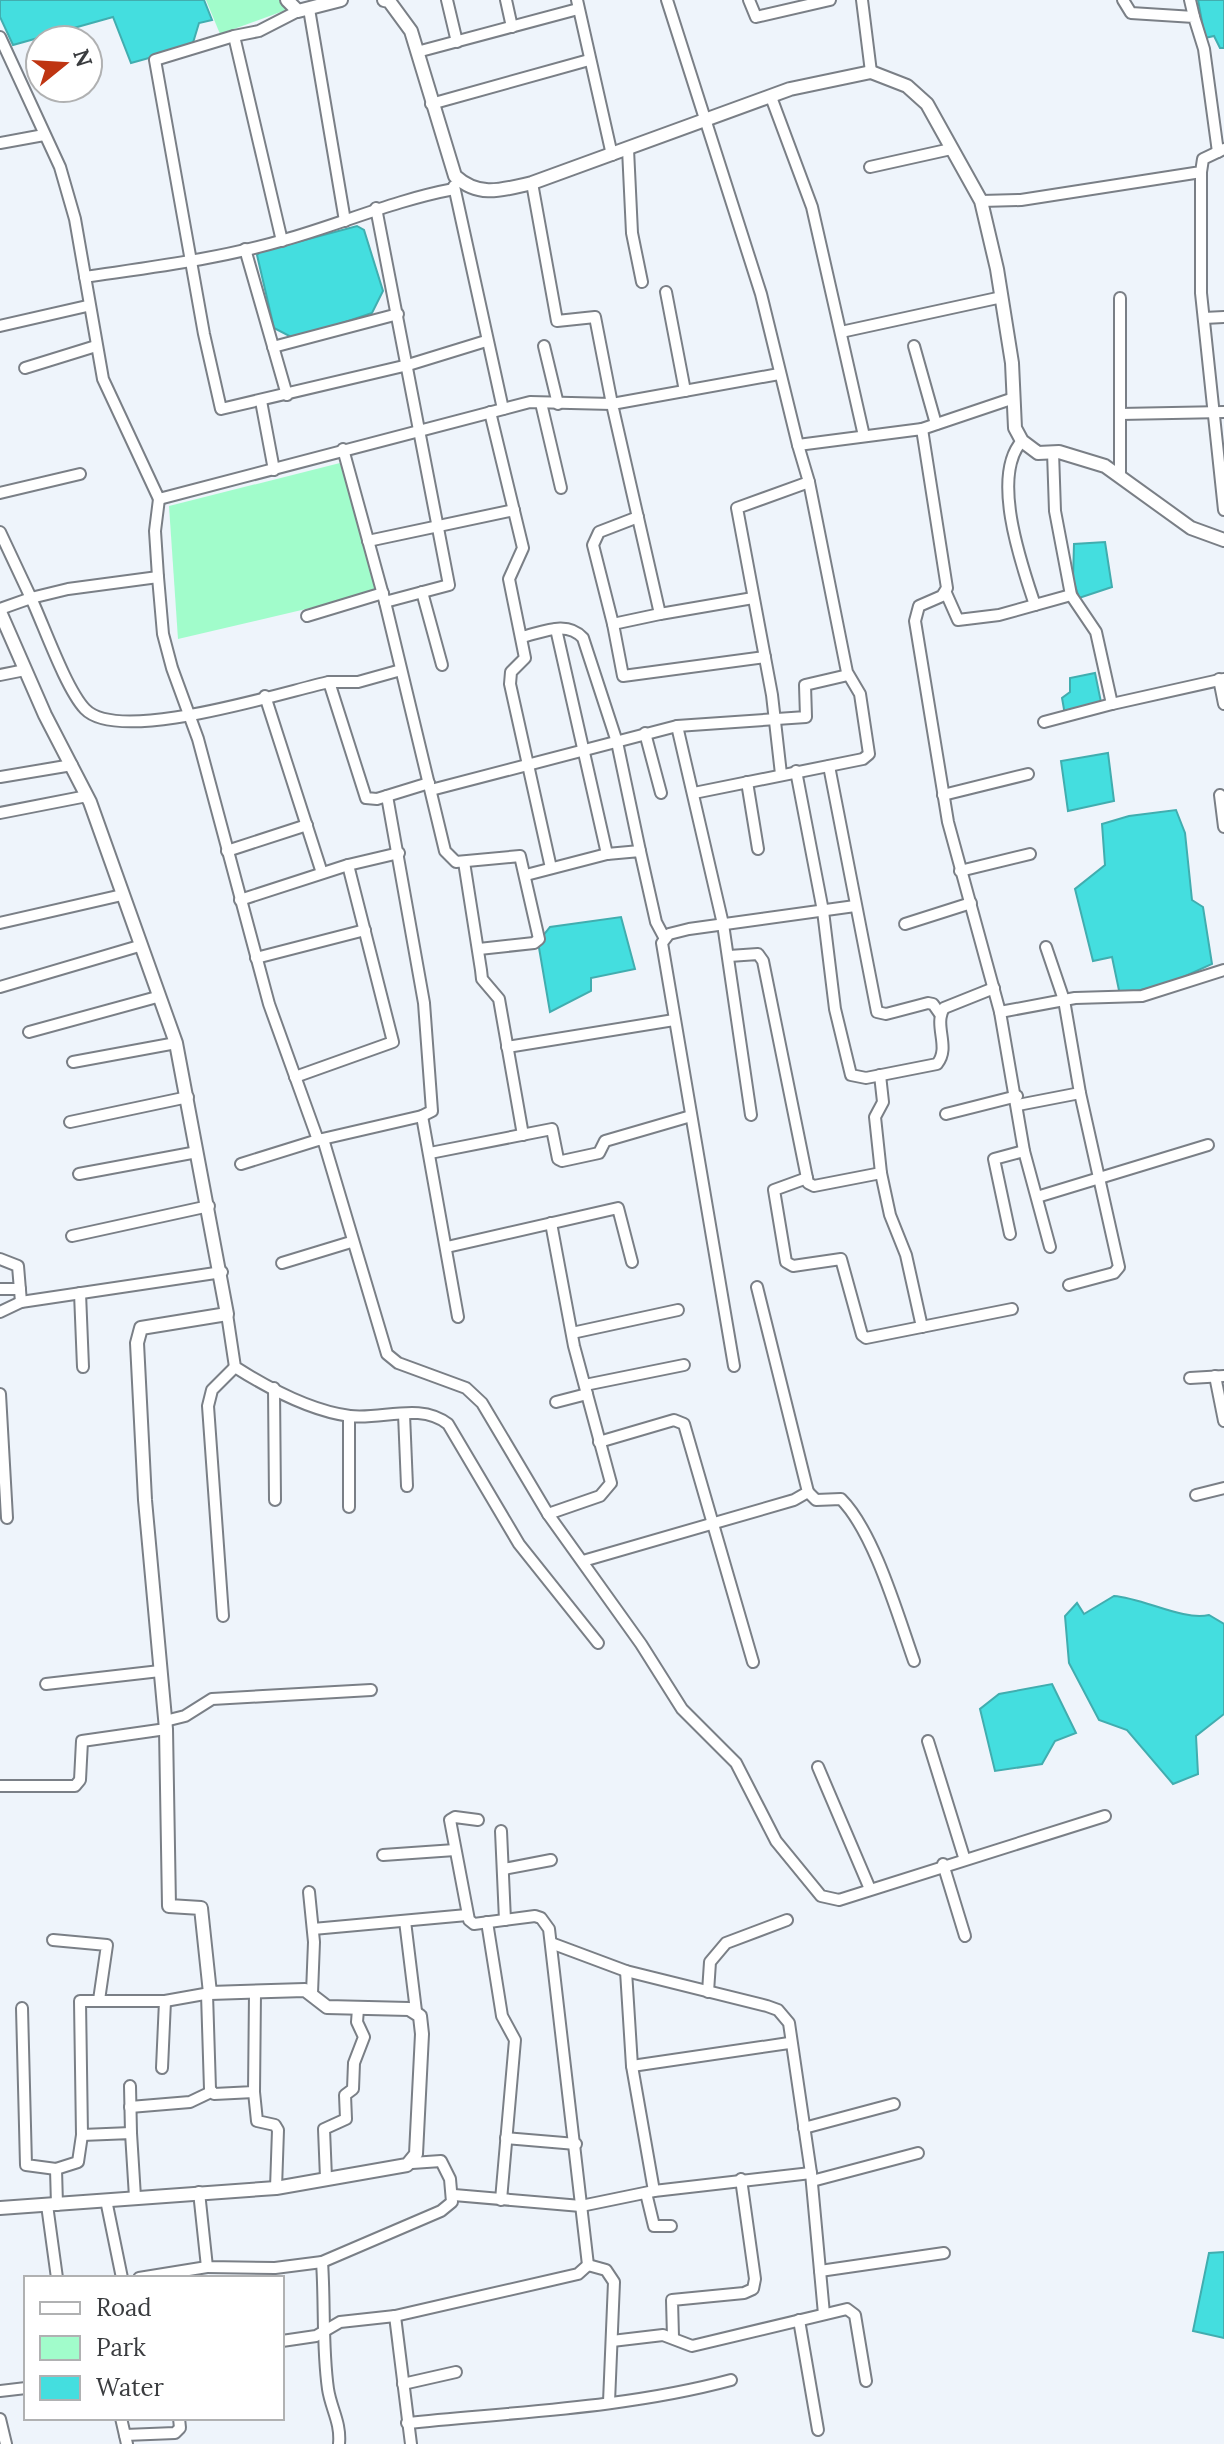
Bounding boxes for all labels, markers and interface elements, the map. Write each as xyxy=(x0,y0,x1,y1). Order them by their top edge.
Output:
north arrow xyxy=(24,24,104,104)
text: N xyxy=(67,45,99,70)
legend xyxy=(24,2276,284,2420)
text: Road xyxy=(96,2292,152,2323)
text: Park xyxy=(96,2332,146,2363)
text: Water xyxy=(96,2372,164,2403)

